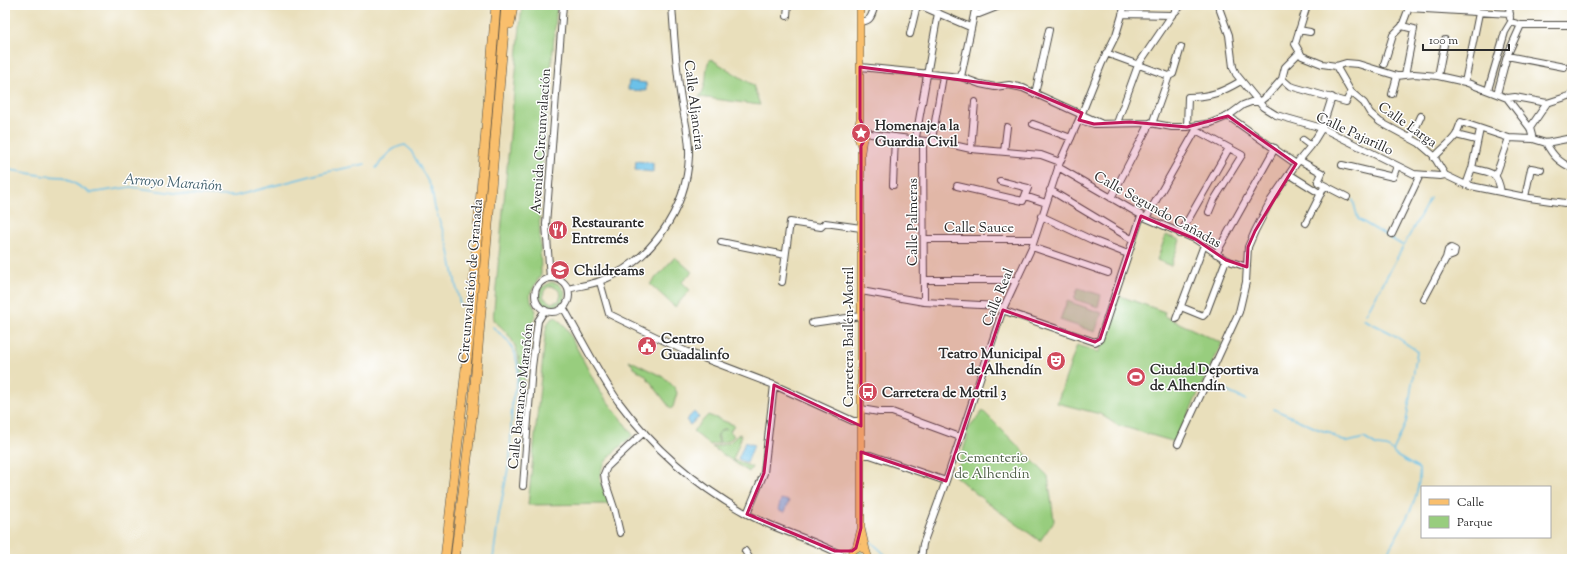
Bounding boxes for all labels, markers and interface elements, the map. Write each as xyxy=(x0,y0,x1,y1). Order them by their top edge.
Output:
scale bar xyxy=(1423,26,1509,52)
text: 100 m xyxy=(1429,32,1458,50)
street label: Calle Aljancira xyxy=(678,59,709,152)
street label: Avenida Circunvalación xyxy=(527,68,557,215)
street label: Calle Larga xyxy=(1373,98,1441,154)
street label: Calle Pajarillo xyxy=(1312,108,1396,162)
place label: Homenaje a la Guardia Civil xyxy=(875,117,960,153)
place icon: Homenaje a la Guardia Civil xyxy=(850,122,872,144)
street label: Calle Segundo Cañadas xyxy=(1090,167,1224,254)
water label: Arroyo Marañón xyxy=(123,170,223,197)
street label: Calle Palmeras xyxy=(904,178,924,266)
street label: Circunvalación de Granada xyxy=(455,198,489,364)
place label: Restaurante Entremés xyxy=(572,214,644,250)
restaurant icon: Restaurante Entremés xyxy=(547,219,569,241)
street label: Calle Sauce xyxy=(944,219,1014,239)
school or university icon: Childreams xyxy=(549,259,571,281)
place label: Childreams xyxy=(574,262,645,282)
street label: Calle Real xyxy=(978,266,1020,330)
street label: Carretera Bailén-Motril xyxy=(840,267,860,407)
street label: Calle Barranco Marañón xyxy=(504,322,540,470)
place label: Centro Guadalinfo xyxy=(661,330,730,366)
public building icon: Centro Guadalinfo xyxy=(636,335,658,357)
place label: Teatro Municipal de Alhendín xyxy=(939,345,1043,381)
theatre icon: Teatro Municipal de Alhendín xyxy=(1045,350,1067,372)
place label: Ciudad Deportiva de Alhendín xyxy=(1150,361,1259,397)
sports icon: Ciudad Deportiva de Alhendín xyxy=(1125,366,1147,388)
bus stop icon: Carretera de Motril 3 xyxy=(857,381,879,403)
place label: Carretera de Motril 3 xyxy=(882,384,1007,404)
park label: Cementerio de Alhendín xyxy=(954,449,1030,485)
legend xyxy=(1421,486,1551,538)
text: Calle xyxy=(1457,494,1485,512)
text: Parque xyxy=(1457,514,1493,532)

